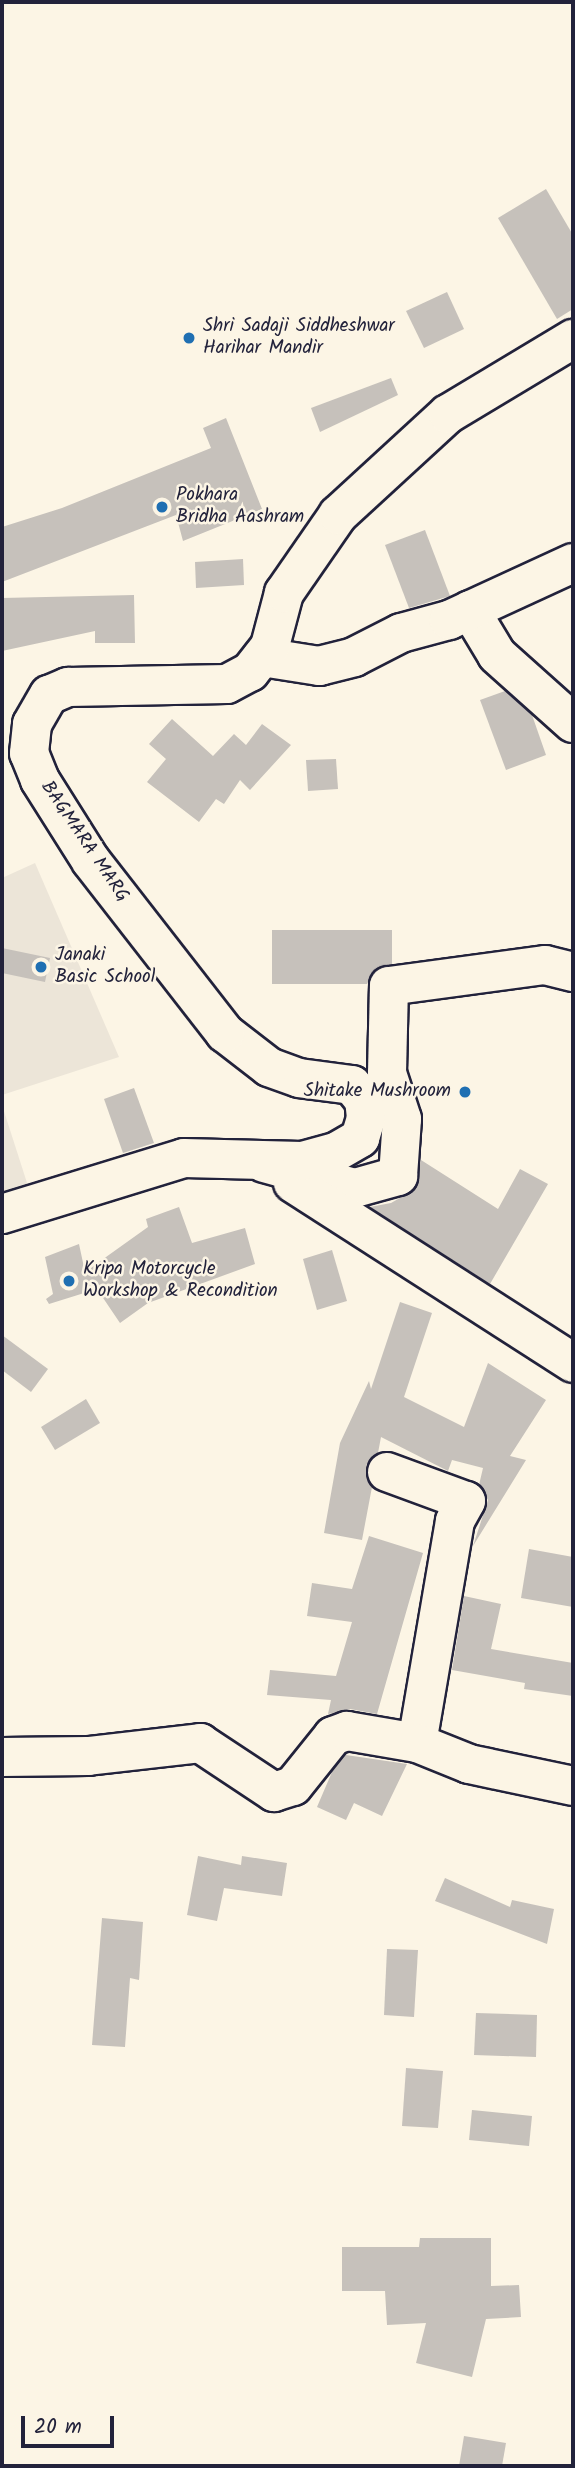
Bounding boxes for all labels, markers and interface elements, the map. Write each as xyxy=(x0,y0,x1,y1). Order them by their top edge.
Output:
place label: Shri Sadaji Siddheshwar Harihar Mandir xyxy=(203,316,395,360)
marker: Shri Sadaji Siddheshwar Harihar Mandir xyxy=(181,330,197,346)
place label: Pokhara Bridha Aashram xyxy=(176,485,304,529)
marker: Pokhara Bridha Aashram xyxy=(154,499,170,515)
street label: BAGMARA MARG xyxy=(35,777,133,907)
place label: Janaki Basic School xyxy=(55,945,155,989)
marker: Janaki Basic School xyxy=(33,959,49,975)
place label: Shitake Mushroom xyxy=(304,1081,451,1103)
marker: Shitake Mushroom xyxy=(457,1084,473,1100)
place label: Kripa Motorcycle Workshop & Recondition xyxy=(83,1259,278,1303)
marker: Kripa Motorcycle Workshop & Recondition xyxy=(61,1273,77,1289)
scale bar xyxy=(24,2402,117,2446)
text: 20 m xyxy=(34,2411,82,2444)

